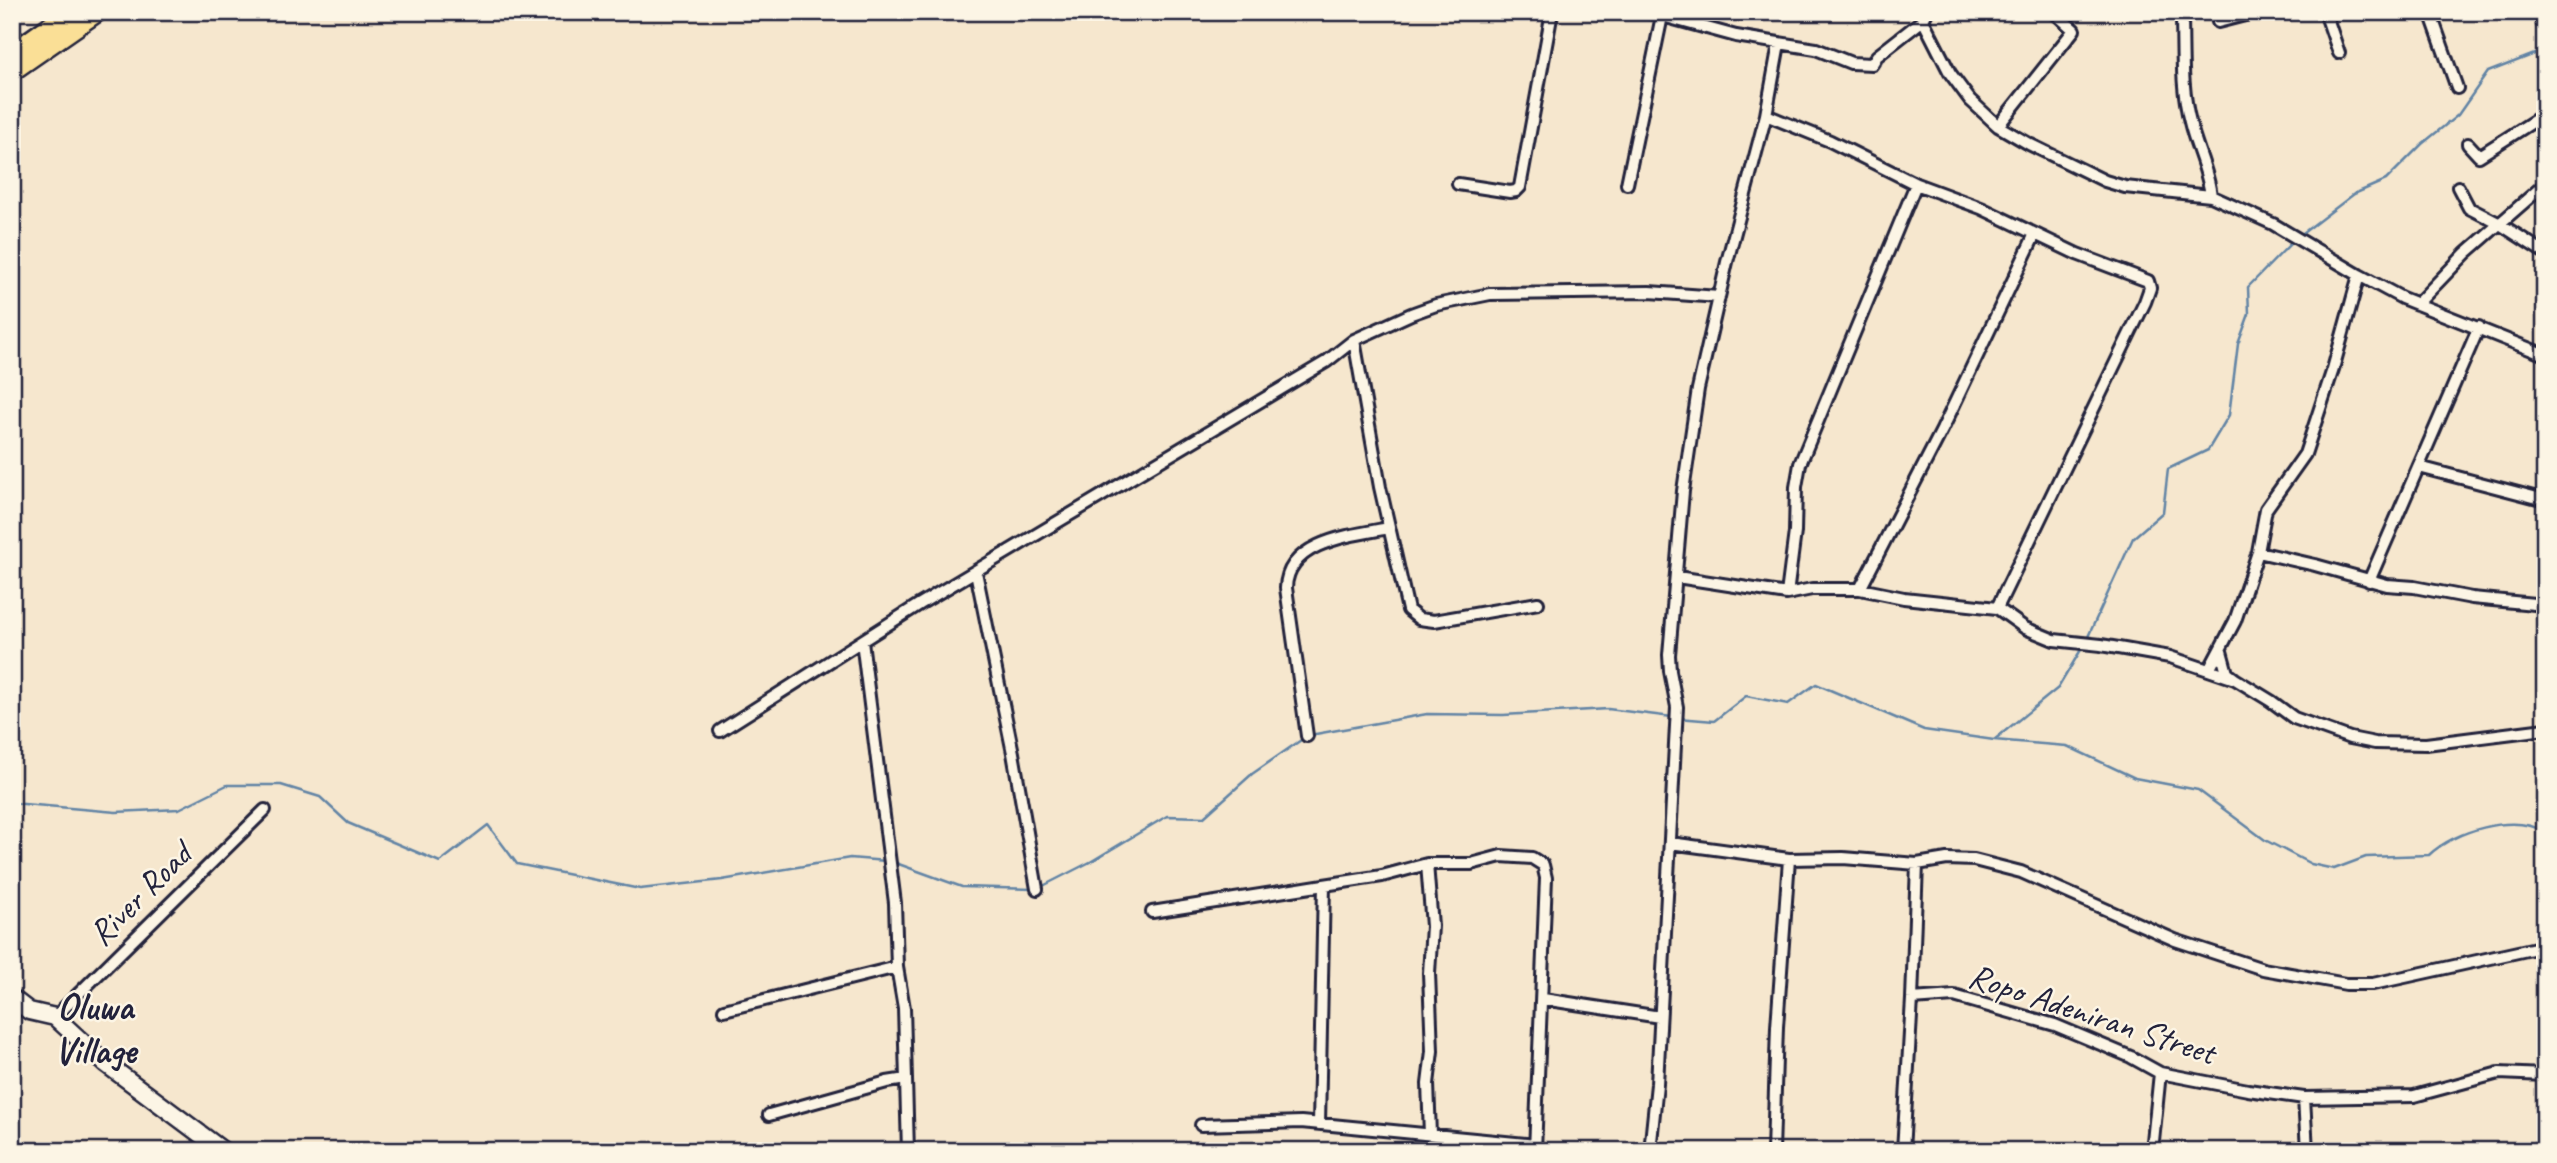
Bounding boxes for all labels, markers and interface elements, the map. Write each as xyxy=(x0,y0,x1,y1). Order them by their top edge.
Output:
street label: River Road xyxy=(79,829,205,955)
street label: Ropo Adeniran Street xyxy=(1963,953,2224,1076)
district label: Oluwa Village xyxy=(54,983,139,1074)

